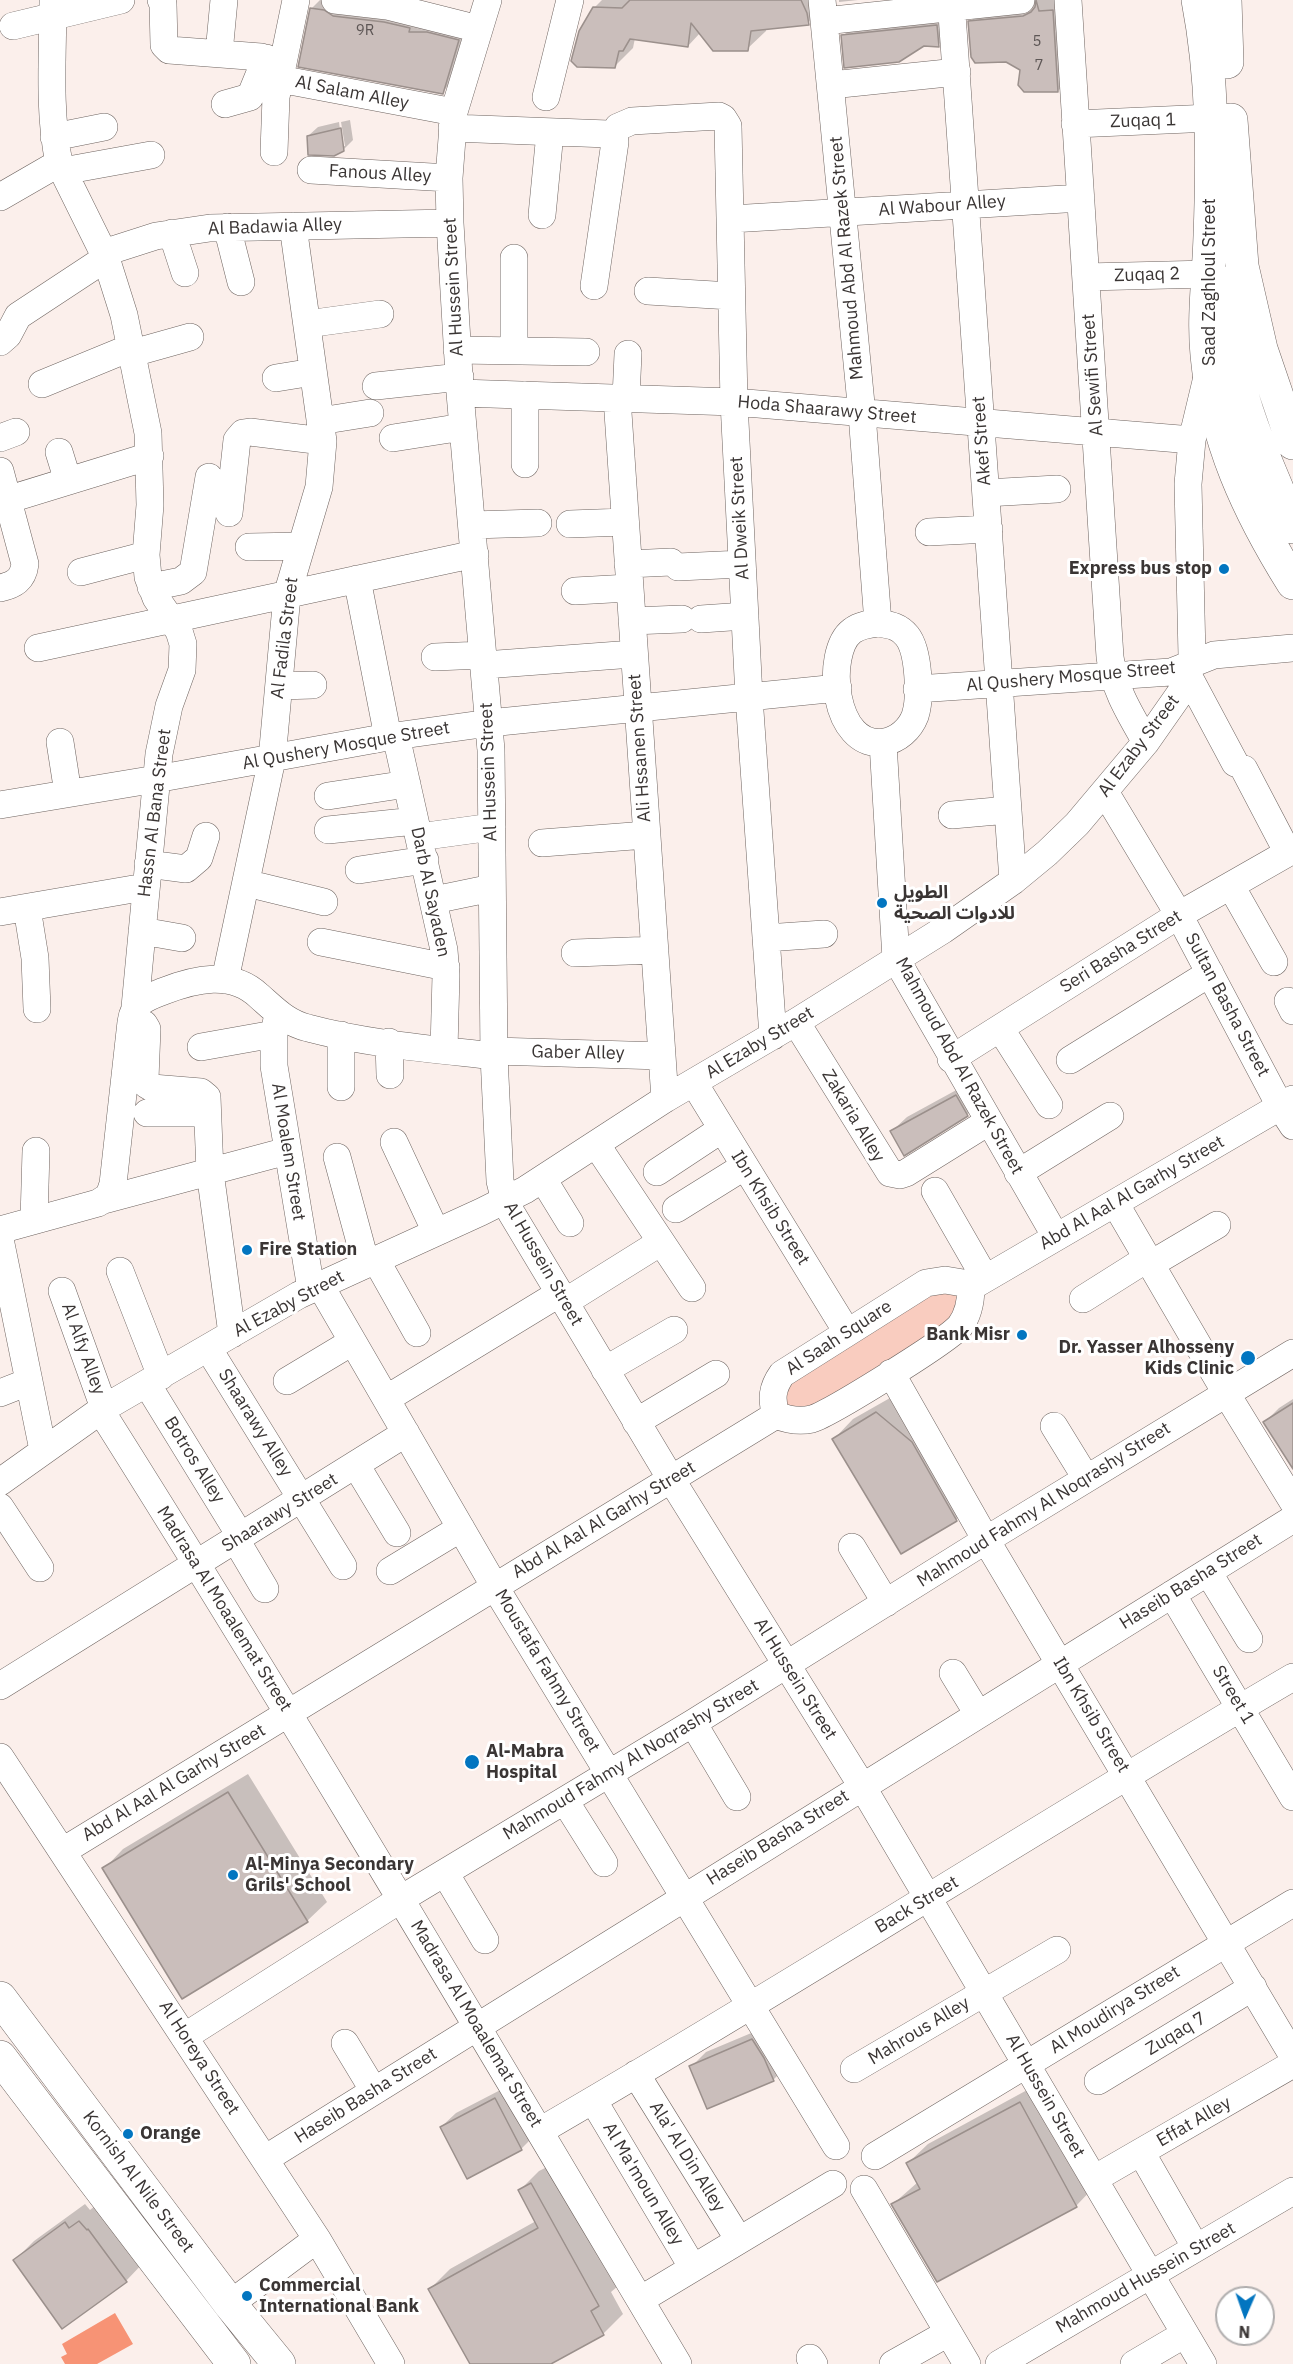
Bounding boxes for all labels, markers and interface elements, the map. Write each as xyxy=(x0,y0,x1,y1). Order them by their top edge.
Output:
house number: 9R xyxy=(356,22,374,40)
house number: 5 xyxy=(1033,33,1041,51)
house number: 7 xyxy=(1035,57,1043,75)
street label: Al Salam Alley xyxy=(293,71,411,115)
street label: Zuqaq 1 xyxy=(1110,109,1176,133)
street label: Mahmoud Abd Al Razek Street xyxy=(826,135,868,381)
street label: Fanous Alley xyxy=(328,161,432,187)
street label: Al Wabour Alley xyxy=(878,191,1006,221)
street label: Saad Zaghloul Street xyxy=(1199,198,1221,366)
street label: Al Badawia Alley xyxy=(208,214,342,240)
street label: Al Hussein Street xyxy=(440,217,468,357)
street label: Zuqaq 2 xyxy=(1114,263,1180,287)
street label: Al Sewifi Street xyxy=(1078,313,1108,437)
street label: Hoda Shaarawy Street xyxy=(737,391,917,429)
street label: Akef Street xyxy=(968,395,996,487)
street label: Al Dweik Street xyxy=(726,456,754,580)
place label: Express bus stop xyxy=(1069,558,1212,580)
marker: Express bus stop xyxy=(1217,562,1231,576)
street label: Al Fadila Street xyxy=(267,576,303,700)
street label: Al Qushery Mosque Street xyxy=(965,657,1177,697)
street label: Ali Hssanen Street xyxy=(624,673,656,823)
street label: Al Ezaby Street xyxy=(1094,691,1184,801)
street label: Al Hussein Street xyxy=(476,702,502,842)
street label: Al Qushery Mosque Street xyxy=(241,717,451,775)
street label: Hassn Al Bana Street xyxy=(134,727,176,899)
street label: Darb Al Sayaden xyxy=(406,825,454,959)
place label: الطويل للادوات الصحية xyxy=(894,882,1015,924)
marker: الطويل للادوات الصحية xyxy=(875,896,889,910)
street label: Seri Basha Street xyxy=(1056,906,1186,998)
street label: Sultan Basha Street xyxy=(1180,930,1274,1080)
street label: Mahmoud Abd Al Razek Street xyxy=(890,954,1028,1178)
street label: Al Ezaby Street xyxy=(702,1002,818,1084)
street label: Gaber Alley xyxy=(531,1041,625,1065)
street label: Zakaria Alley xyxy=(817,1066,889,1166)
street label: Al Moalem Street xyxy=(266,1082,310,1222)
street label: Abd Al Aal Al Garhy Street xyxy=(1036,1131,1228,1255)
street label: Ibn Khsib Street xyxy=(726,1147,814,1269)
street label: Al Hussein Street xyxy=(499,1198,587,1330)
place label: Fire Station xyxy=(259,1239,357,1261)
marker: Fire Station xyxy=(240,1243,254,1257)
street label: Al Ezaby Street xyxy=(230,1266,348,1342)
street label: Al Saah Square xyxy=(782,1296,896,1380)
street label: Al Alfy Alley xyxy=(56,1300,110,1398)
place label: Bank Misr xyxy=(926,1324,1010,1346)
marker: Bank Misr xyxy=(1015,1328,1029,1342)
place label: Dr. Yasser Alhosseny Kids Clinic xyxy=(1058,1337,1234,1380)
marker: Dr. Yasser Alhosseny Kids Clinic xyxy=(1239,1349,1257,1367)
street label: Shaarawy Alley xyxy=(213,1365,297,1481)
street label: Botros Alley xyxy=(159,1413,229,1507)
street label: Mahmoud Fahmy Al Noqrashy Street xyxy=(913,1418,1175,1592)
street label: Abd Al Aal Al Garhy Street xyxy=(509,1457,699,1583)
street label: Shaarawy Street xyxy=(218,1469,342,1557)
street label: Madrasa Al Moaalemat Street xyxy=(152,1502,296,1716)
street label: Haseib Basha Street xyxy=(1116,1529,1266,1635)
street label: Moustafa Fahmy Street xyxy=(490,1585,604,1757)
street label: Al Hussein Street xyxy=(749,1614,841,1744)
street label: Ibn Khsib Street xyxy=(1048,1653,1134,1777)
street label: Street 1 xyxy=(1207,1662,1259,1728)
street label: Mahmoud Fahmy Al Noqrashy Street xyxy=(499,1675,763,1845)
street label: Abd Al Aal Al Garhy Street xyxy=(79,1720,269,1846)
place label: Al-Mabra Hospital xyxy=(486,1741,564,1784)
marker: Al-Mabra Hospital xyxy=(463,1753,481,1771)
street label: Haseib Basha Street xyxy=(703,1785,853,1891)
place label: Al-Minya Secondary Grils' School xyxy=(245,1854,414,1896)
marker: Al-Minya Secondary Grils' School xyxy=(226,1868,240,1882)
street label: Back Street xyxy=(871,1872,963,1938)
street label: Madrasa Al Moaalemat Street xyxy=(405,1916,547,2132)
street label: Al Moudirya Street xyxy=(1046,1961,1184,2059)
street label: Mahrous Alley xyxy=(864,1992,974,2070)
street label: Al Horeya Street xyxy=(154,1997,244,2119)
street label: Zuqaq 7 xyxy=(1142,2008,1210,2060)
street label: Al Hussein Street xyxy=(1001,2030,1089,2162)
street label: Haseib Basha Street xyxy=(291,2043,441,2149)
street label: Effat Alley xyxy=(1153,2092,1235,2152)
street label: Ala' Al Din Alley xyxy=(644,2098,730,2216)
street label: Kornish Al Nile Street xyxy=(78,2107,198,2257)
street label: Al Ma'moun Alley xyxy=(598,2119,688,2249)
place label: Orange xyxy=(140,2123,201,2145)
marker: Orange xyxy=(121,2127,135,2141)
street label: Mahmoud Hussein Street xyxy=(1052,2218,1240,2338)
place label: Commercial International Bank xyxy=(259,2275,419,2318)
north arrow xyxy=(1215,2286,1275,2346)
marker: Commercial International Bank xyxy=(240,2289,254,2303)
text: N xyxy=(1238,2322,1251,2342)

